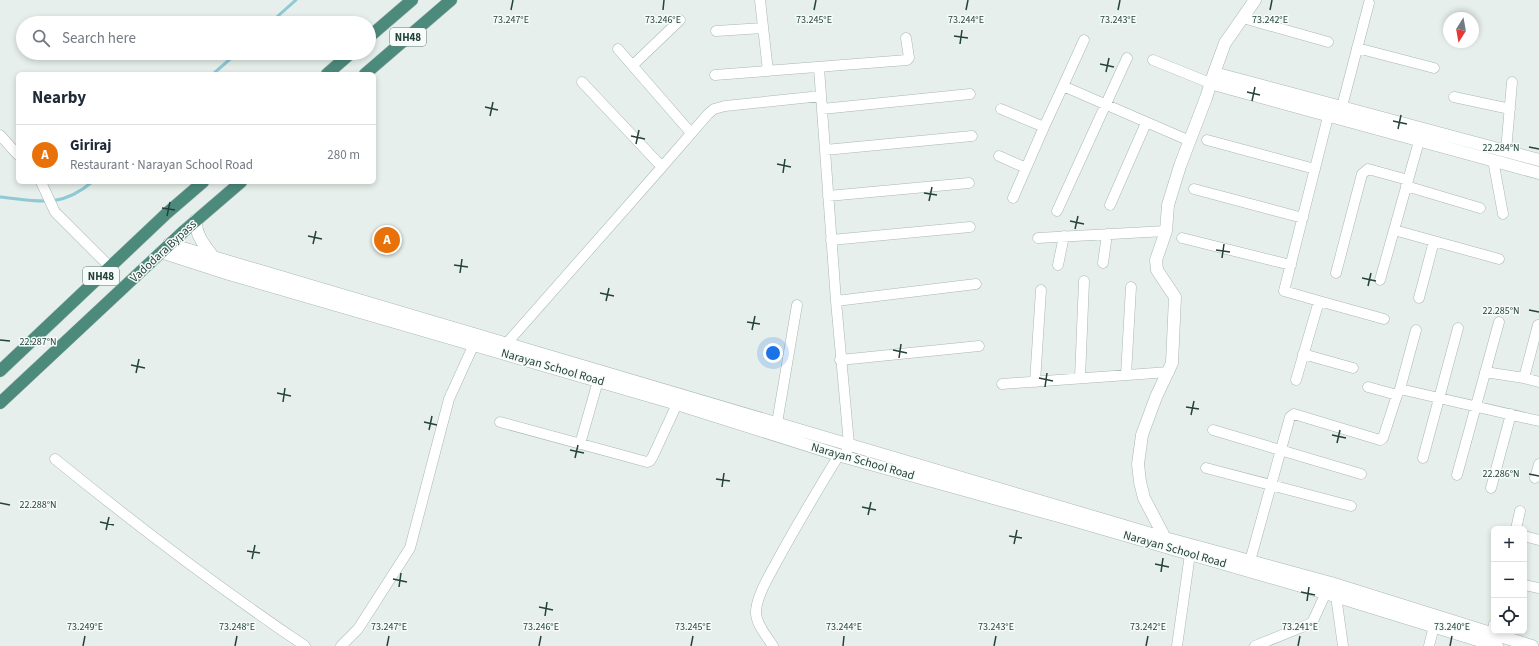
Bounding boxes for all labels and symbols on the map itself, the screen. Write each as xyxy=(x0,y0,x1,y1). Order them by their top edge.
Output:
north arrow xyxy=(1443,12,1479,48)
text: 73.247°E xyxy=(493,13,529,27)
text: 73.246°E xyxy=(645,13,681,27)
text: 73.245°E xyxy=(796,13,832,27)
text: 73.244°E xyxy=(948,13,984,27)
text: 73.243°E xyxy=(1100,13,1136,27)
text: 73.242°E xyxy=(1252,13,1288,27)
road number: NH48 xyxy=(390,28,426,46)
text: 22.284°N xyxy=(1482,141,1520,155)
street label: Vadodara Bypass xyxy=(126,216,200,287)
pin: A xyxy=(374,225,400,255)
road number: NH48 xyxy=(83,267,119,285)
text: 22.285°N xyxy=(1482,304,1520,318)
text: 22.287°N xyxy=(19,335,57,349)
your location xyxy=(763,343,783,363)
street label: Narayan School Road xyxy=(499,345,607,390)
street label: Narayan School Road xyxy=(809,439,917,484)
text: 22.286°N xyxy=(1482,467,1520,481)
text: 22.288°N xyxy=(19,498,57,512)
street label: Narayan School Road xyxy=(1121,527,1229,572)
text: 73.249°E xyxy=(67,620,103,634)
text: 73.248°E xyxy=(219,620,255,634)
text: 73.247°E xyxy=(371,620,407,634)
text: 73.246°E xyxy=(523,620,559,634)
text: 73.245°E xyxy=(675,620,711,634)
text: 73.244°E xyxy=(826,620,862,634)
text: 73.243°E xyxy=(978,620,1014,634)
text: 73.242°E xyxy=(1130,620,1166,634)
text: 73.241°E xyxy=(1282,620,1318,634)
text: 73.240°E xyxy=(1434,620,1470,634)

